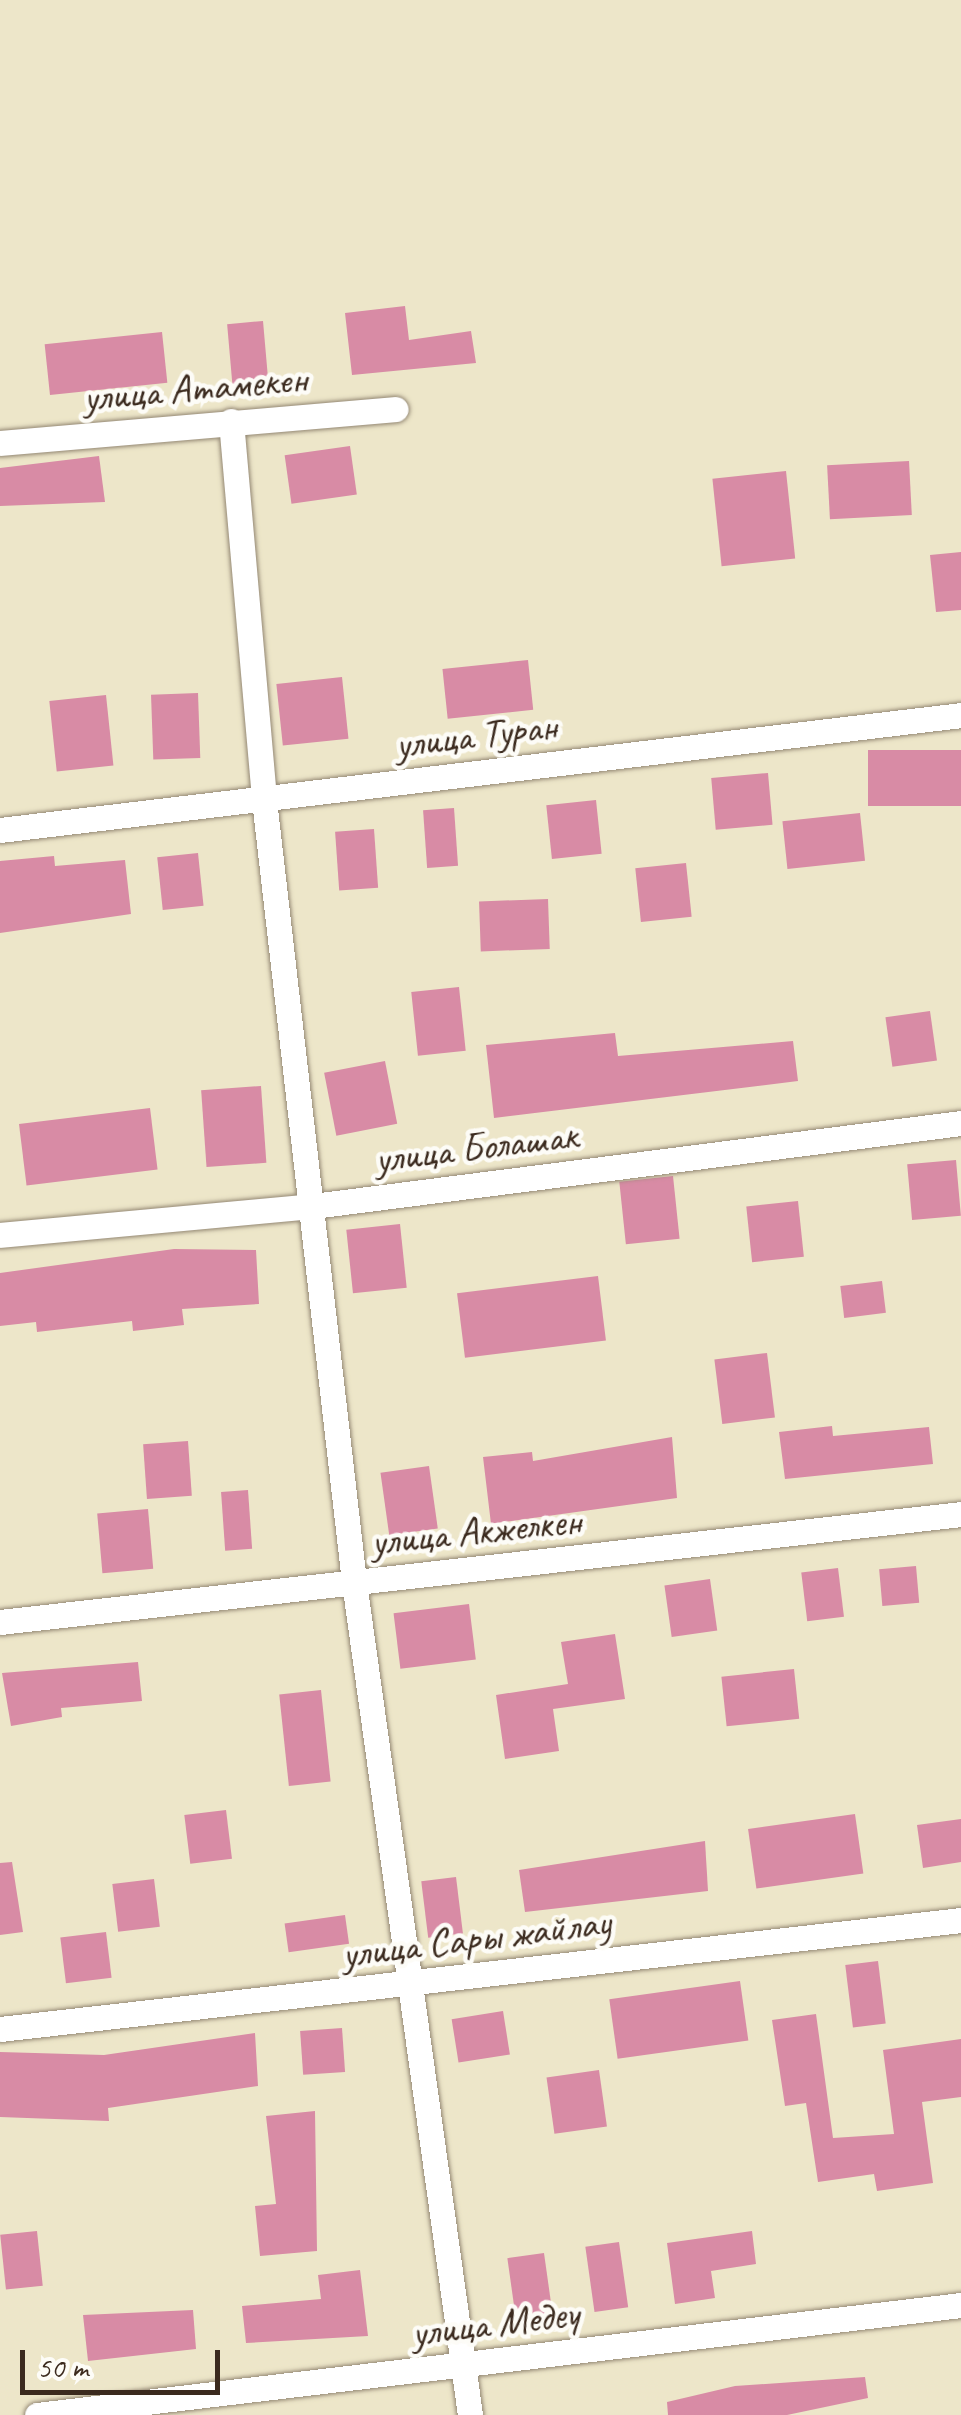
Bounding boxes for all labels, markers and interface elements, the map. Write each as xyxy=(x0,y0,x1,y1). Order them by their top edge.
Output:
street label: улица Атамекен xyxy=(80,354,310,422)
street label: улица Туран xyxy=(393,701,559,769)
street label: улица Болашак xyxy=(372,1111,580,1183)
street label: улица Акжелкен xyxy=(369,1496,583,1566)
street label: улица Сары жайлау xyxy=(340,1898,612,1978)
street label: улица Медеу xyxy=(409,2289,581,2357)
scale bar xyxy=(25,2330,225,2392)
text: 50 m xyxy=(37,2348,88,2386)

